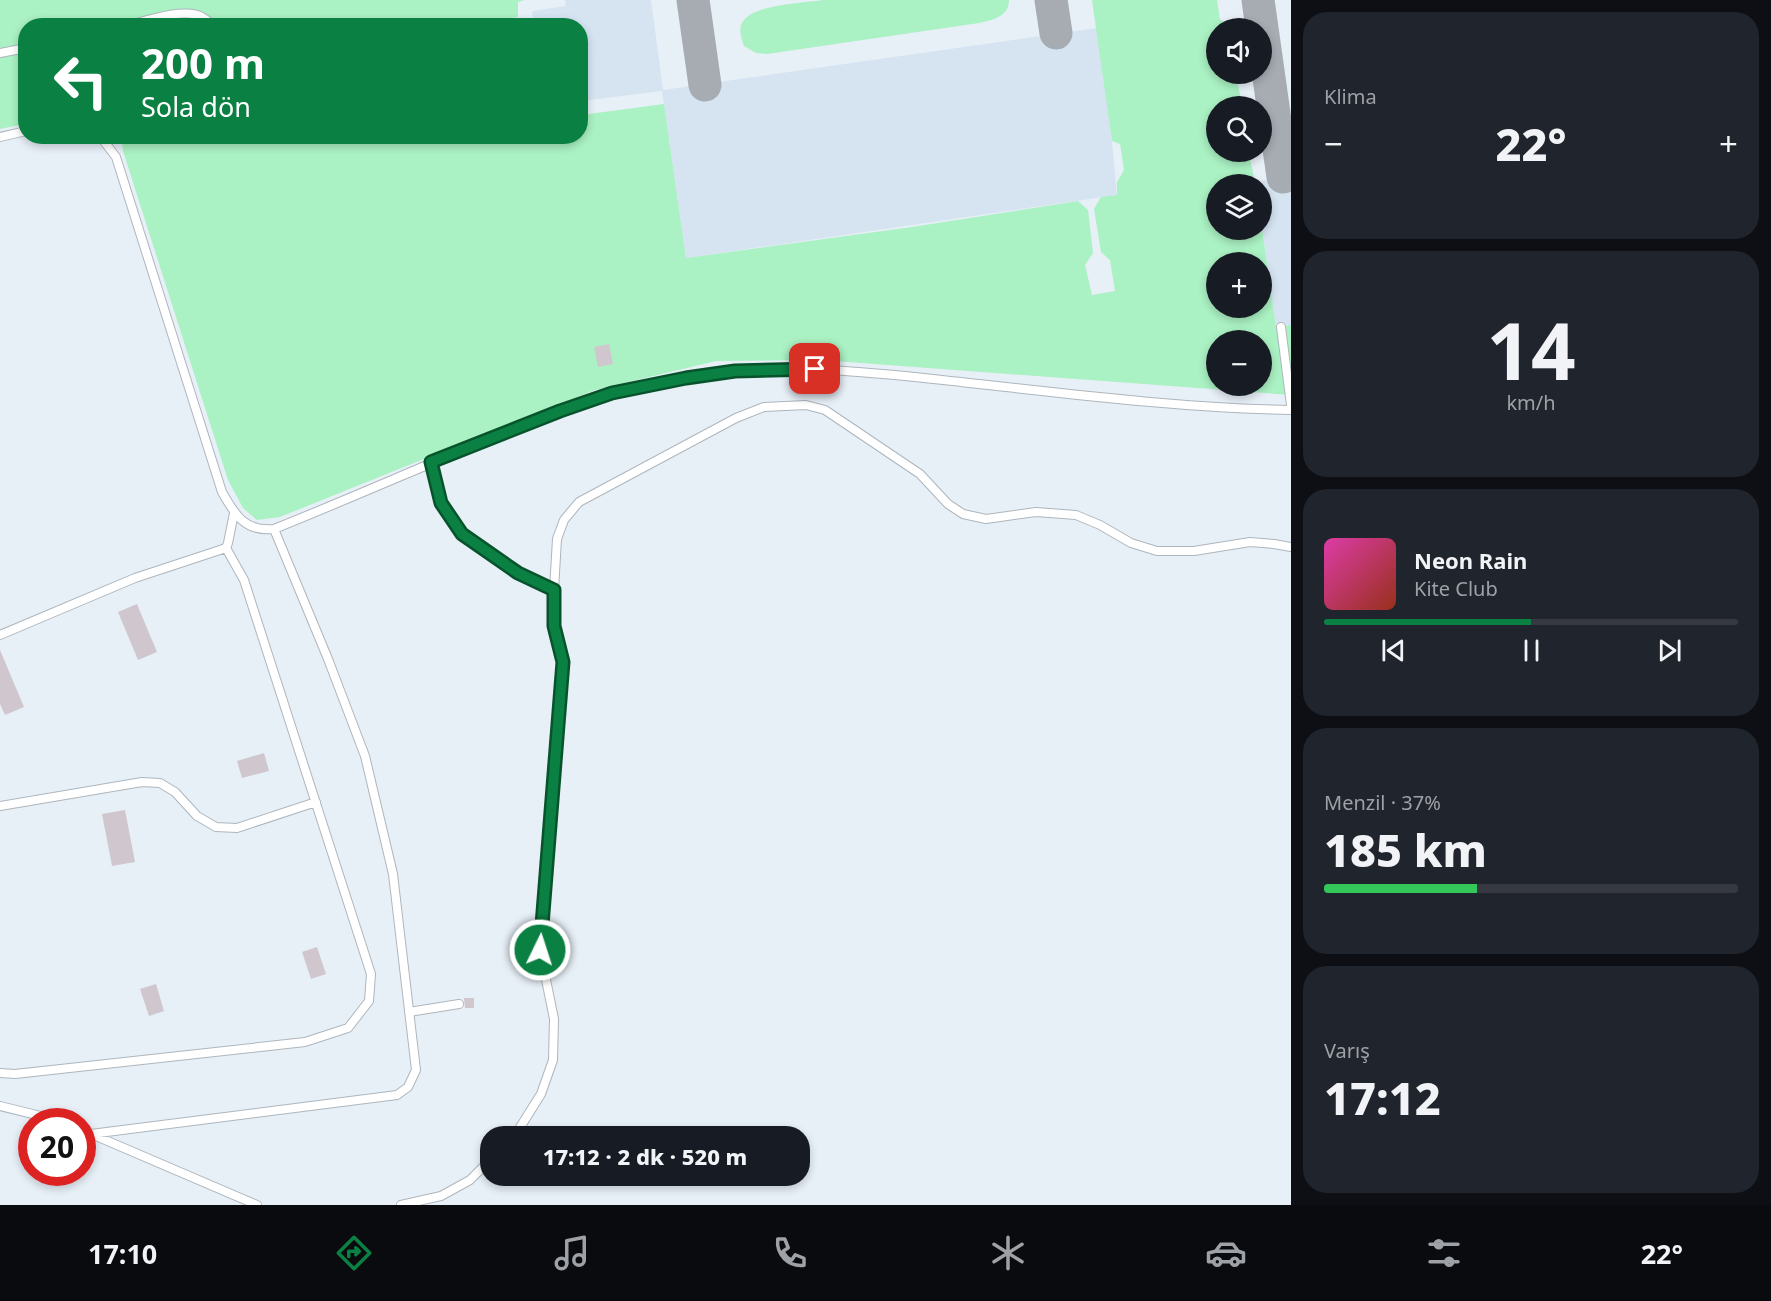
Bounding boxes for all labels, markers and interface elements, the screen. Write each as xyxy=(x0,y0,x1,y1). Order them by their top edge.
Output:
map controls xyxy=(1206,18,1272,396)
button: sound xyxy=(1206,18,1272,84)
text: 200 m xyxy=(141,34,265,91)
icon: left xyxy=(42,42,120,120)
text: Klima xyxy=(1324,83,1377,110)
text: Sola dön xyxy=(141,88,251,125)
button: search xyxy=(1206,96,1272,162)
text: 22° xyxy=(1495,113,1567,174)
text: − xyxy=(1324,121,1343,166)
text: + xyxy=(1719,121,1738,166)
button: layers xyxy=(1206,174,1272,240)
button: + xyxy=(1206,252,1272,318)
text: 14 xyxy=(1486,297,1576,403)
button: − xyxy=(1206,330,1272,396)
pin xyxy=(789,343,840,394)
icon: arrive xyxy=(798,352,831,385)
text: km/h xyxy=(1506,389,1556,416)
text: Neon Rain xyxy=(1414,545,1527,575)
text: Kite Club xyxy=(1414,575,1498,602)
icon: previous xyxy=(1377,634,1410,667)
icon: pause xyxy=(1515,634,1548,667)
icon: next xyxy=(1653,634,1686,667)
text: Menzil · 37% xyxy=(1324,789,1441,816)
text: 185 km xyxy=(1324,819,1487,880)
position arrow xyxy=(508,918,572,982)
text: Varış xyxy=(1324,1037,1370,1064)
text: 17:12 xyxy=(1324,1067,1441,1128)
speed limit sign: 20 xyxy=(18,1108,96,1186)
text: 17:12 · 2 dk · 520 m xyxy=(543,1141,747,1171)
icon: directions xyxy=(333,1232,375,1274)
icon: music xyxy=(551,1232,593,1274)
icon: phone xyxy=(769,1232,811,1274)
icon: climate xyxy=(987,1232,1029,1274)
icon: car xyxy=(1205,1232,1247,1274)
icon: filters xyxy=(1423,1232,1465,1274)
text: 17:10 xyxy=(88,1235,157,1272)
text: 22° xyxy=(1641,1235,1683,1272)

